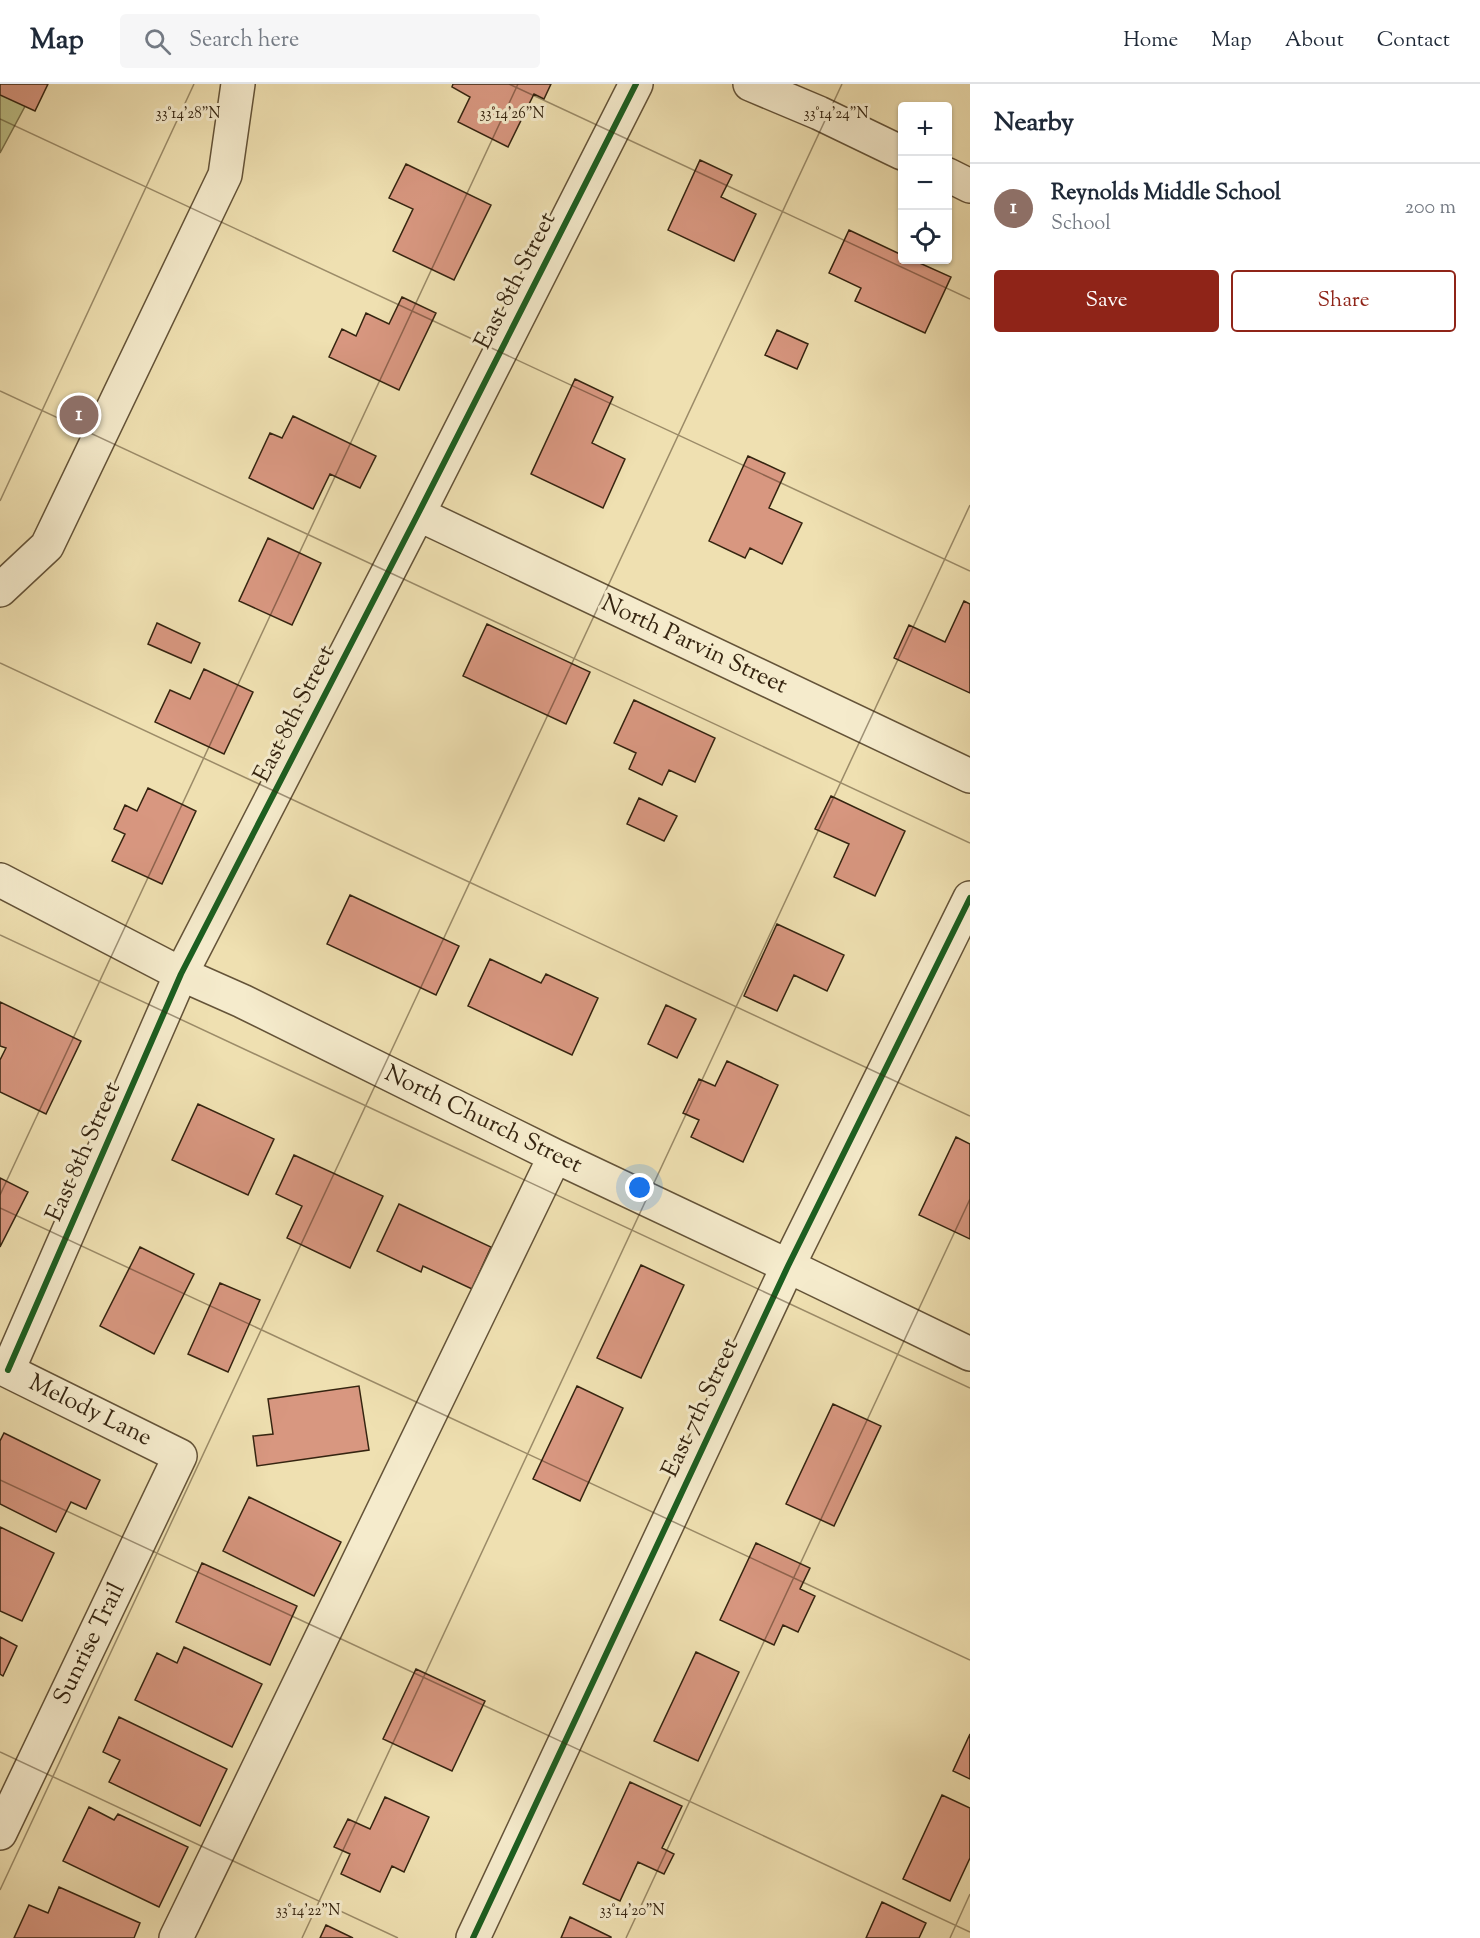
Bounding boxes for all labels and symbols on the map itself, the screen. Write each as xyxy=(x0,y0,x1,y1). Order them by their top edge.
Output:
text: 33°14'28"N xyxy=(155,104,221,125)
text: 33°14'26"N xyxy=(479,104,545,125)
text: 33°14'24"N xyxy=(803,104,869,125)
street label: East 8th Street xyxy=(467,207,565,355)
pin: 1 xyxy=(60,392,98,438)
street label: North Parvin Street xyxy=(595,587,793,703)
street label: East 8th Street xyxy=(246,640,344,788)
street label: North Church Street xyxy=(378,1057,588,1183)
street label: East 8th Street xyxy=(38,1077,130,1227)
your location xyxy=(625,1173,654,1202)
street label: East 7th Street xyxy=(654,1333,748,1483)
street label: Melody Lane xyxy=(23,1366,157,1456)
street label: Sunrise Trail xyxy=(46,1577,134,1711)
text: 33°14'22"N xyxy=(276,1901,340,1922)
text: 33°14'20"N xyxy=(599,1901,665,1922)

